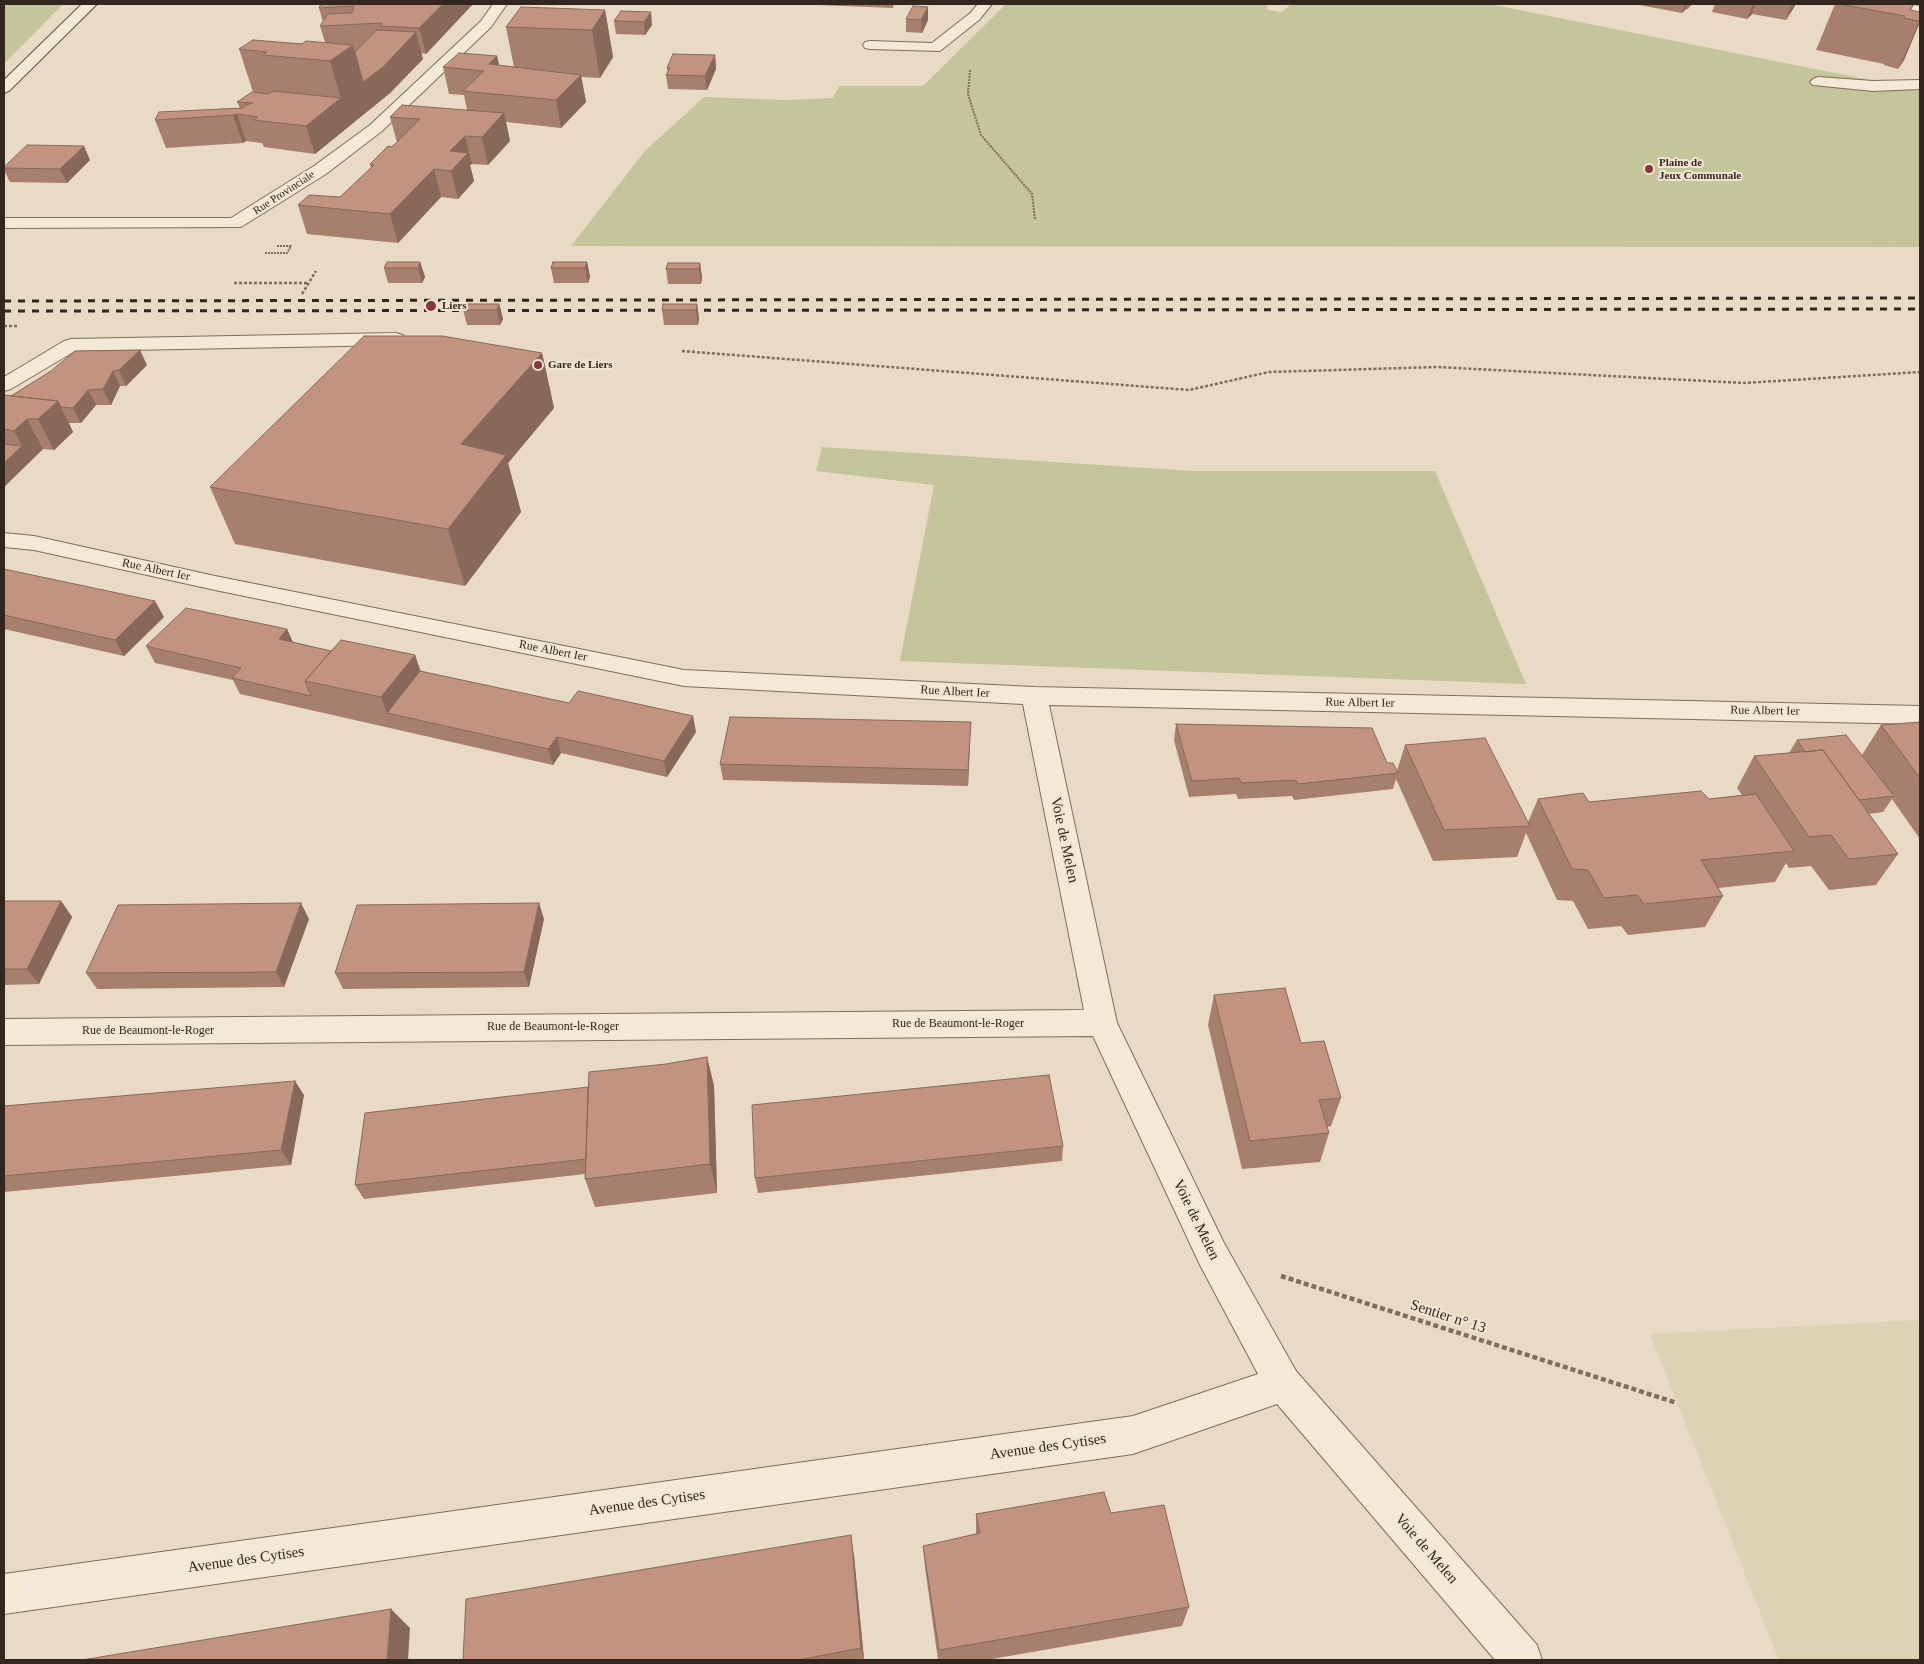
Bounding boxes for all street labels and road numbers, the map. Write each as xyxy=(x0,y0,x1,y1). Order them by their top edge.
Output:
street label: Rue Provinciale xyxy=(251,168,317,218)
street label: Rue Albert Ier xyxy=(121,556,191,584)
street label: Rue Albert Ier xyxy=(518,637,588,665)
street label: Rue Albert Ier xyxy=(920,683,990,701)
street label: Rue Albert Ier xyxy=(1325,695,1395,711)
street label: Rue Albert Ier xyxy=(1730,703,1800,719)
street label: Voie de Melen xyxy=(1046,795,1082,885)
street label: Rue de Beaumont-le-Roger xyxy=(892,1017,1024,1031)
street label: Rue de Beaumont-le-Roger xyxy=(487,1020,619,1034)
street label: Rue de Beaumont-le-Roger xyxy=(82,1024,214,1038)
street label: Voie de Melen xyxy=(1169,1177,1223,1263)
street label: Sentier n° 13 xyxy=(1408,1296,1488,1338)
street label: Avenue des Cytises xyxy=(989,1430,1107,1464)
street label: Avenue des Cytises xyxy=(588,1486,706,1520)
street label: Voie de Melen xyxy=(1391,1510,1461,1588)
street label: Avenue des Cytises xyxy=(187,1543,305,1577)

